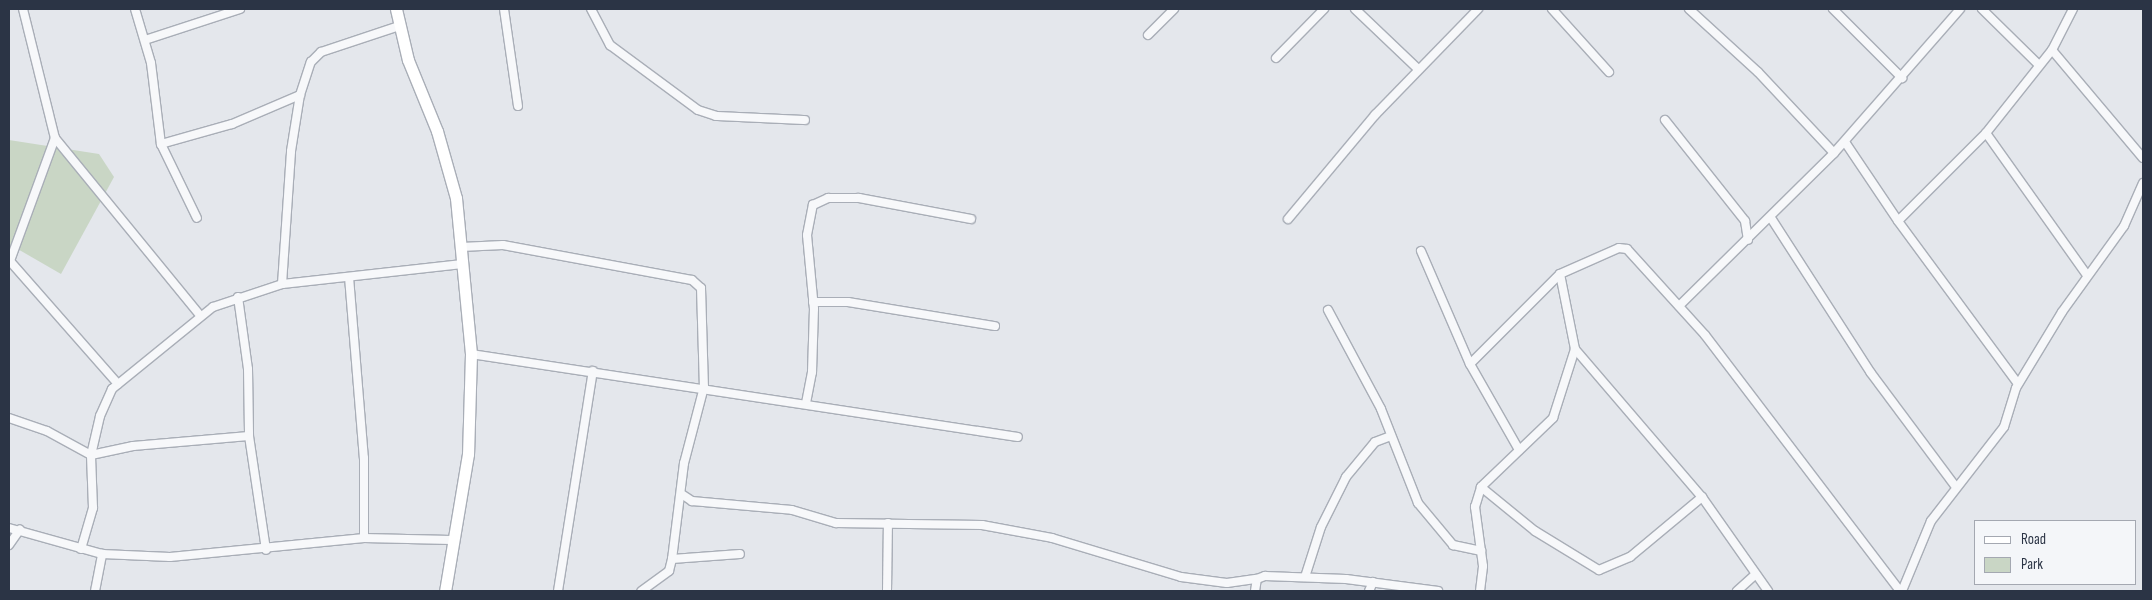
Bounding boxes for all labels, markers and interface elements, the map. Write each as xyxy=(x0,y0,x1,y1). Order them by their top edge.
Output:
legend xyxy=(1974,520,2137,585)
text: Road xyxy=(2021,530,2046,549)
text: Park xyxy=(2021,555,2043,574)

